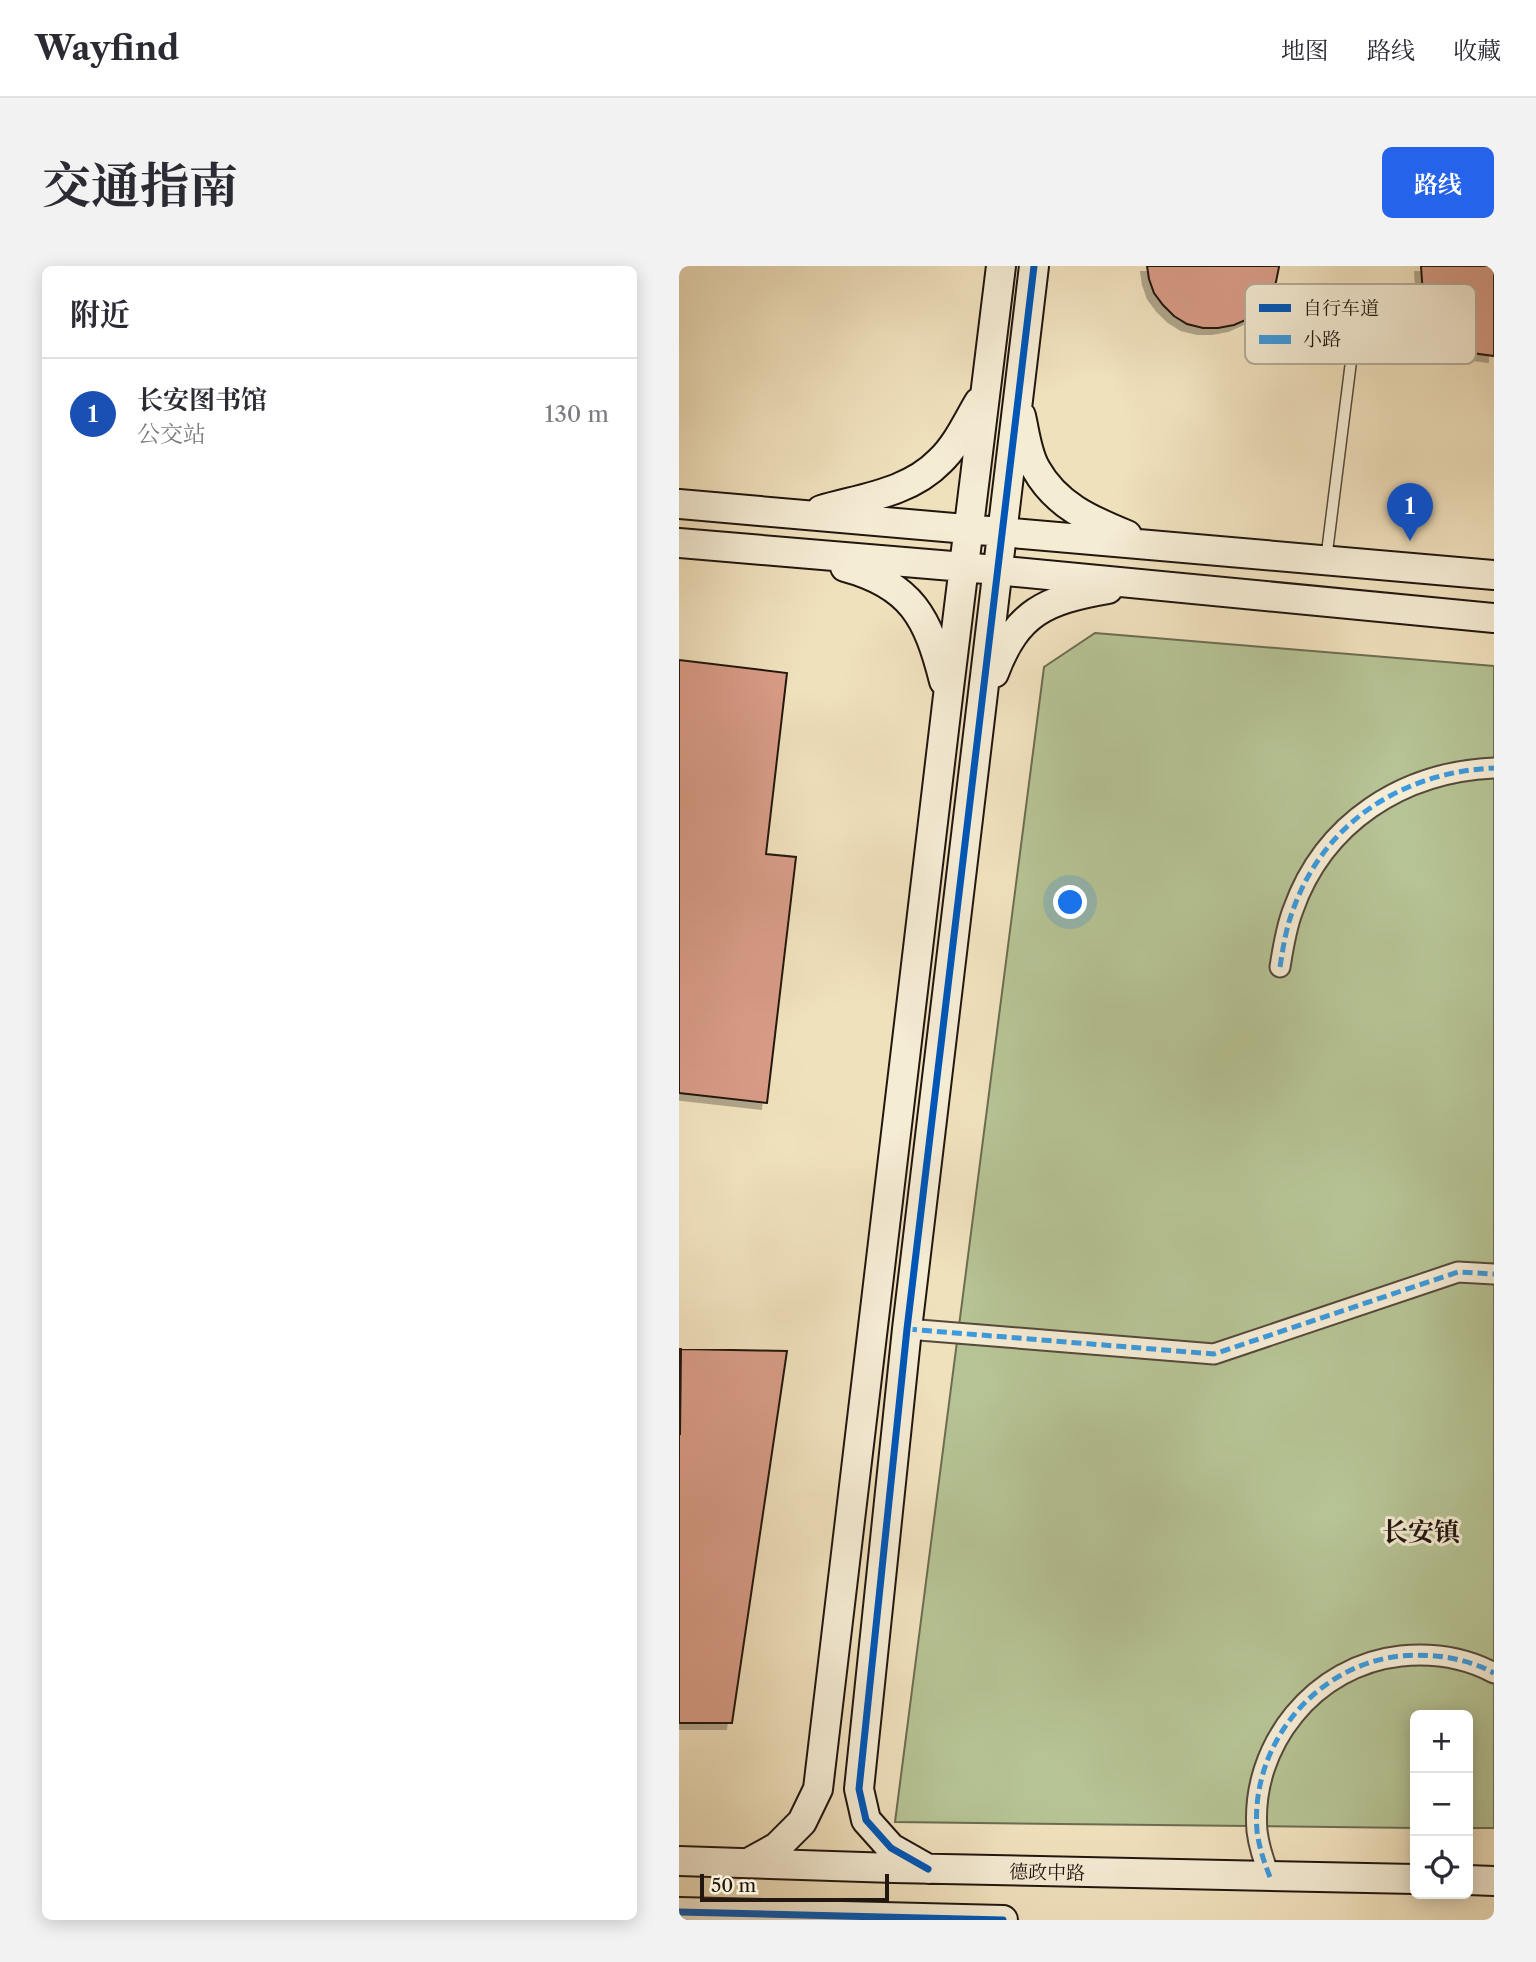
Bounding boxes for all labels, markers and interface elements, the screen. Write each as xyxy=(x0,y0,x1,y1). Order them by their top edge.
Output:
text: Wayfind xyxy=(35,28,179,69)
text: 地图 xyxy=(1281,36,1329,65)
text: 路线 xyxy=(1367,36,1415,65)
text: 收藏 xyxy=(1453,36,1501,65)
button: 路线 xyxy=(1382,147,1494,218)
text: 交通指南 xyxy=(42,155,238,216)
legend xyxy=(1245,284,1476,364)
text: 附近 xyxy=(70,296,130,333)
text: 自行车道 xyxy=(1303,297,1379,320)
text: 小路 xyxy=(1303,328,1341,351)
text: 长安图书馆 xyxy=(137,384,267,416)
text: 1 xyxy=(88,400,98,428)
text: 130 m xyxy=(545,400,609,428)
text: 公交站 xyxy=(137,420,206,448)
pin: 1 xyxy=(1387,483,1433,541)
your location xyxy=(1053,885,1087,919)
district label: 长安镇 xyxy=(1382,1516,1460,1548)
map controls xyxy=(1410,1710,1473,1899)
button: + xyxy=(1410,1710,1473,1773)
button: − xyxy=(1410,1773,1473,1836)
button: locate xyxy=(1410,1836,1473,1899)
street label: 德政中路 xyxy=(1009,1860,1085,1885)
scale bar xyxy=(700,1871,889,1903)
text: 50 m xyxy=(711,1874,756,1897)

